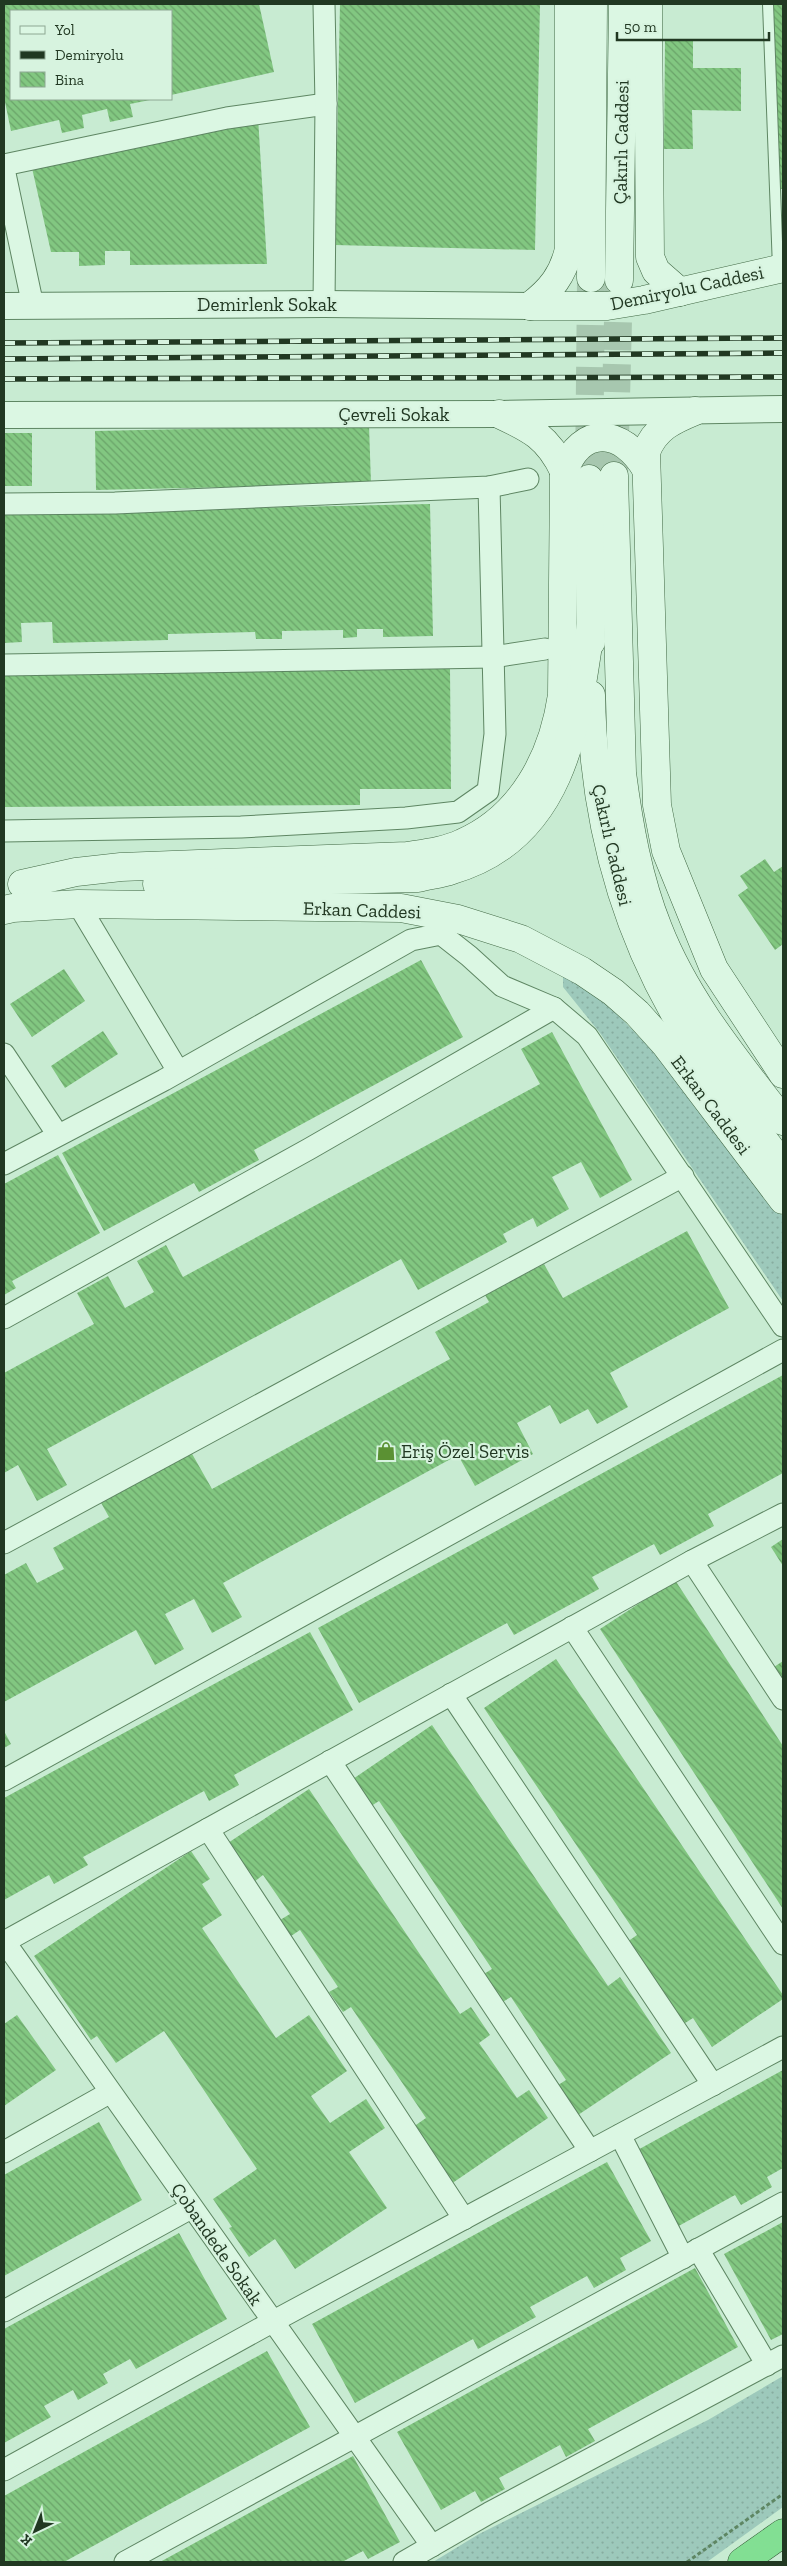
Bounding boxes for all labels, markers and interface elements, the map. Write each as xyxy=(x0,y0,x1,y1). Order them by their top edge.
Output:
legend xyxy=(10,10,172,100)
scale bar xyxy=(617,10,770,42)
text: 50 m xyxy=(624,18,657,36)
text: Yol xyxy=(54,21,75,39)
text: Demiryolu xyxy=(55,46,124,64)
text: Bina xyxy=(55,71,84,89)
street label: Çakırlı Caddesi xyxy=(608,80,634,204)
street label: Demiryolu Caddesi xyxy=(608,261,766,315)
street label: Demirlenk Sokak xyxy=(197,293,337,316)
street label: Çevreli Sokak xyxy=(339,403,450,426)
street label: Çakırlı Caddesi xyxy=(587,782,637,908)
street label: Erkan Caddesi xyxy=(303,896,421,924)
street label: Erkan Caddesi xyxy=(666,1051,756,1159)
shop icon: Eriş Özel Servis xyxy=(375,1440,397,1462)
place label: Eriş Özel Servis xyxy=(401,1440,529,1463)
street label: Çobandede Sokak xyxy=(166,2178,268,2310)
north arrow xyxy=(10,2506,60,2556)
text: K xyxy=(17,2530,36,2550)

